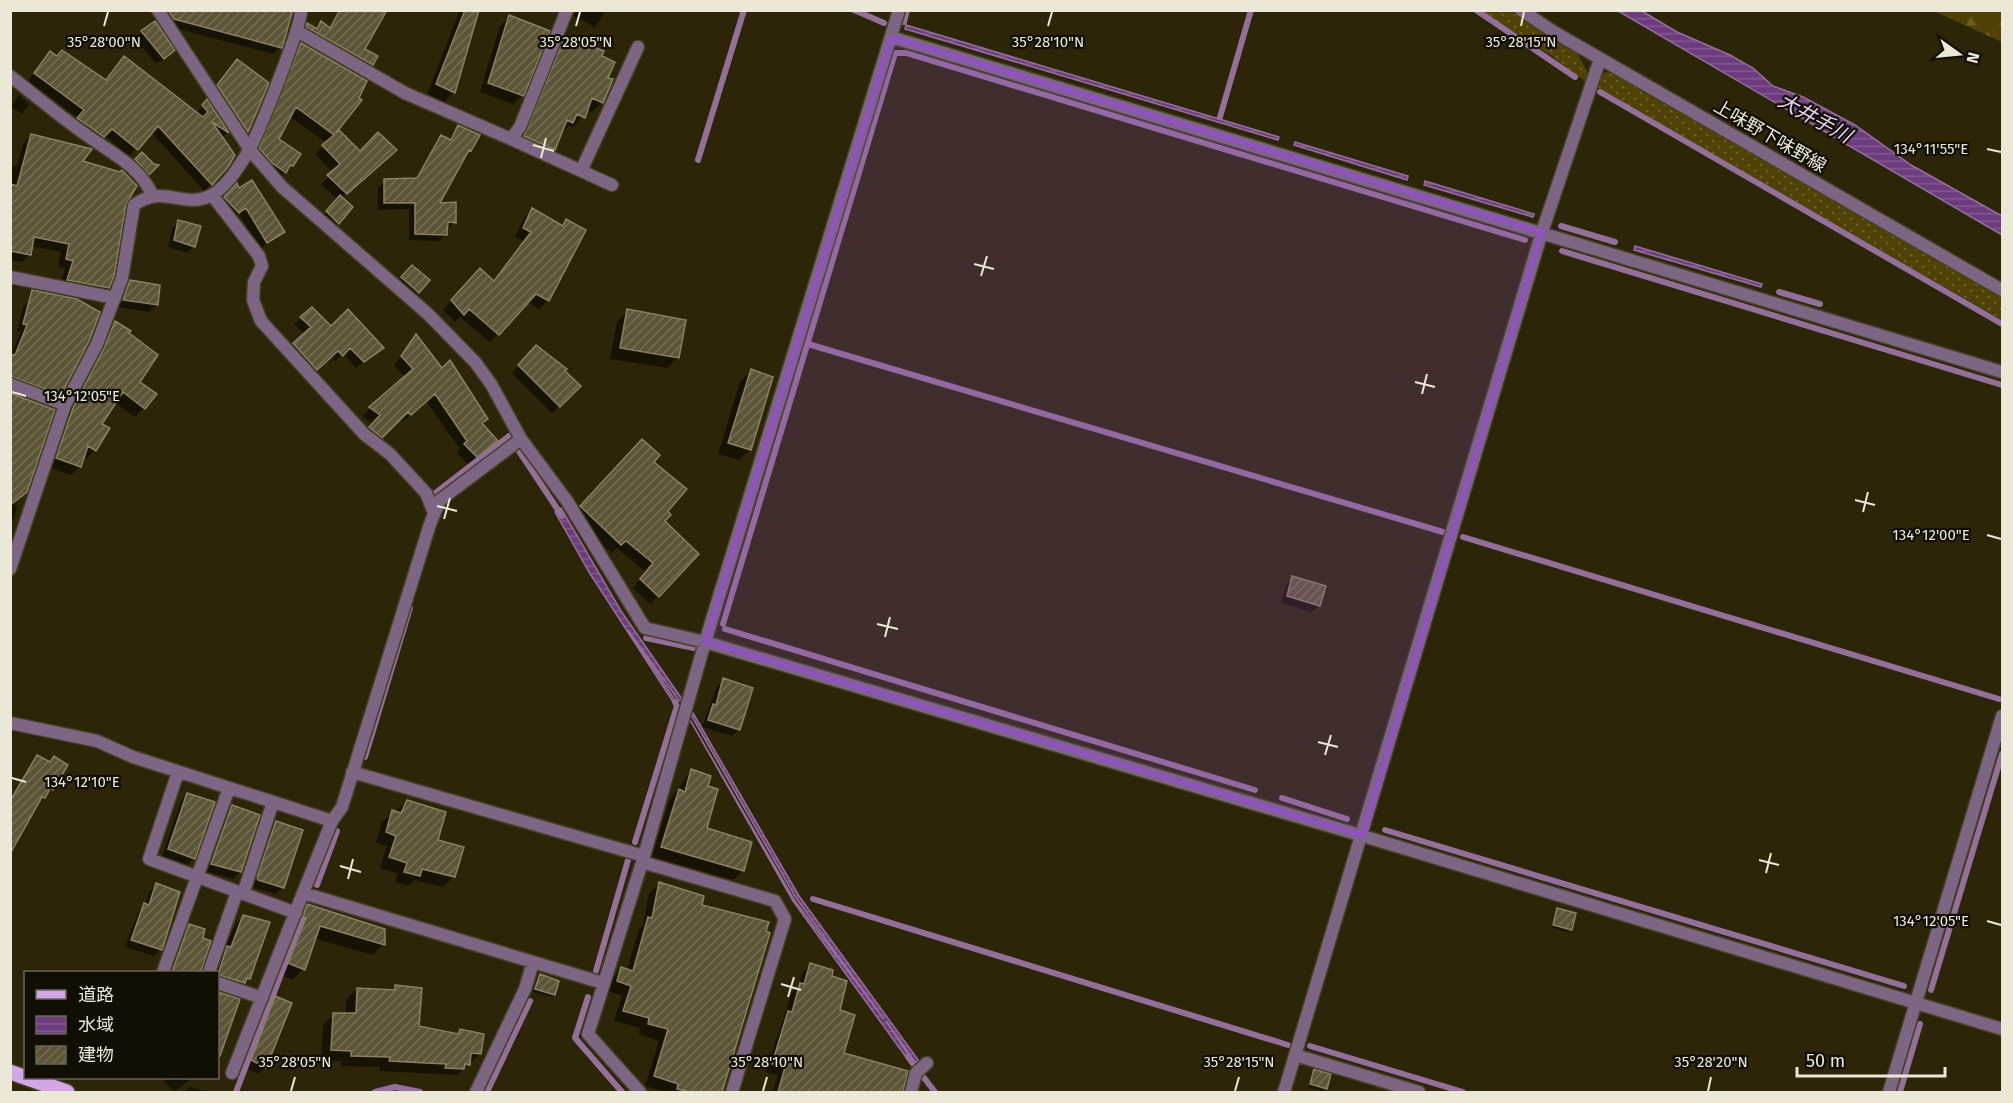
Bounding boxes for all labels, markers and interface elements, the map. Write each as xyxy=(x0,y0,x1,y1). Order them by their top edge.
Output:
north arrow xyxy=(1929,24,1989,84)
text: 35°28'00"N xyxy=(67,33,141,51)
text: 35°28'05"N xyxy=(540,33,612,51)
text: 35°28'10"N xyxy=(1012,33,1084,51)
text: 35°28'15"N xyxy=(1485,33,1557,51)
text: N xyxy=(1962,50,1984,65)
water label: 大井手川 xyxy=(1774,88,1858,149)
street label: 上味野下味野線 xyxy=(1710,95,1830,177)
text: 134°11'55"E xyxy=(1894,140,1968,158)
text: 134°12'05"E xyxy=(44,387,120,405)
text: 134°12'00"E xyxy=(1892,526,1970,544)
text: 134°12'10"E xyxy=(44,773,120,791)
text: 134°12'05"E xyxy=(1893,912,1969,930)
legend xyxy=(24,971,219,1079)
text: 道路 xyxy=(78,984,114,1006)
text: 水域 xyxy=(78,1014,114,1036)
scale bar xyxy=(1797,1040,1946,1078)
text: 建物 xyxy=(78,1044,114,1066)
text: 50 m xyxy=(1806,1050,1845,1072)
text: 35°28'05"N xyxy=(259,1053,331,1071)
text: 35°28'10"N xyxy=(731,1053,803,1071)
text: 35°28'15"N xyxy=(1203,1053,1275,1071)
text: 35°28'20"N xyxy=(1674,1053,1748,1071)

